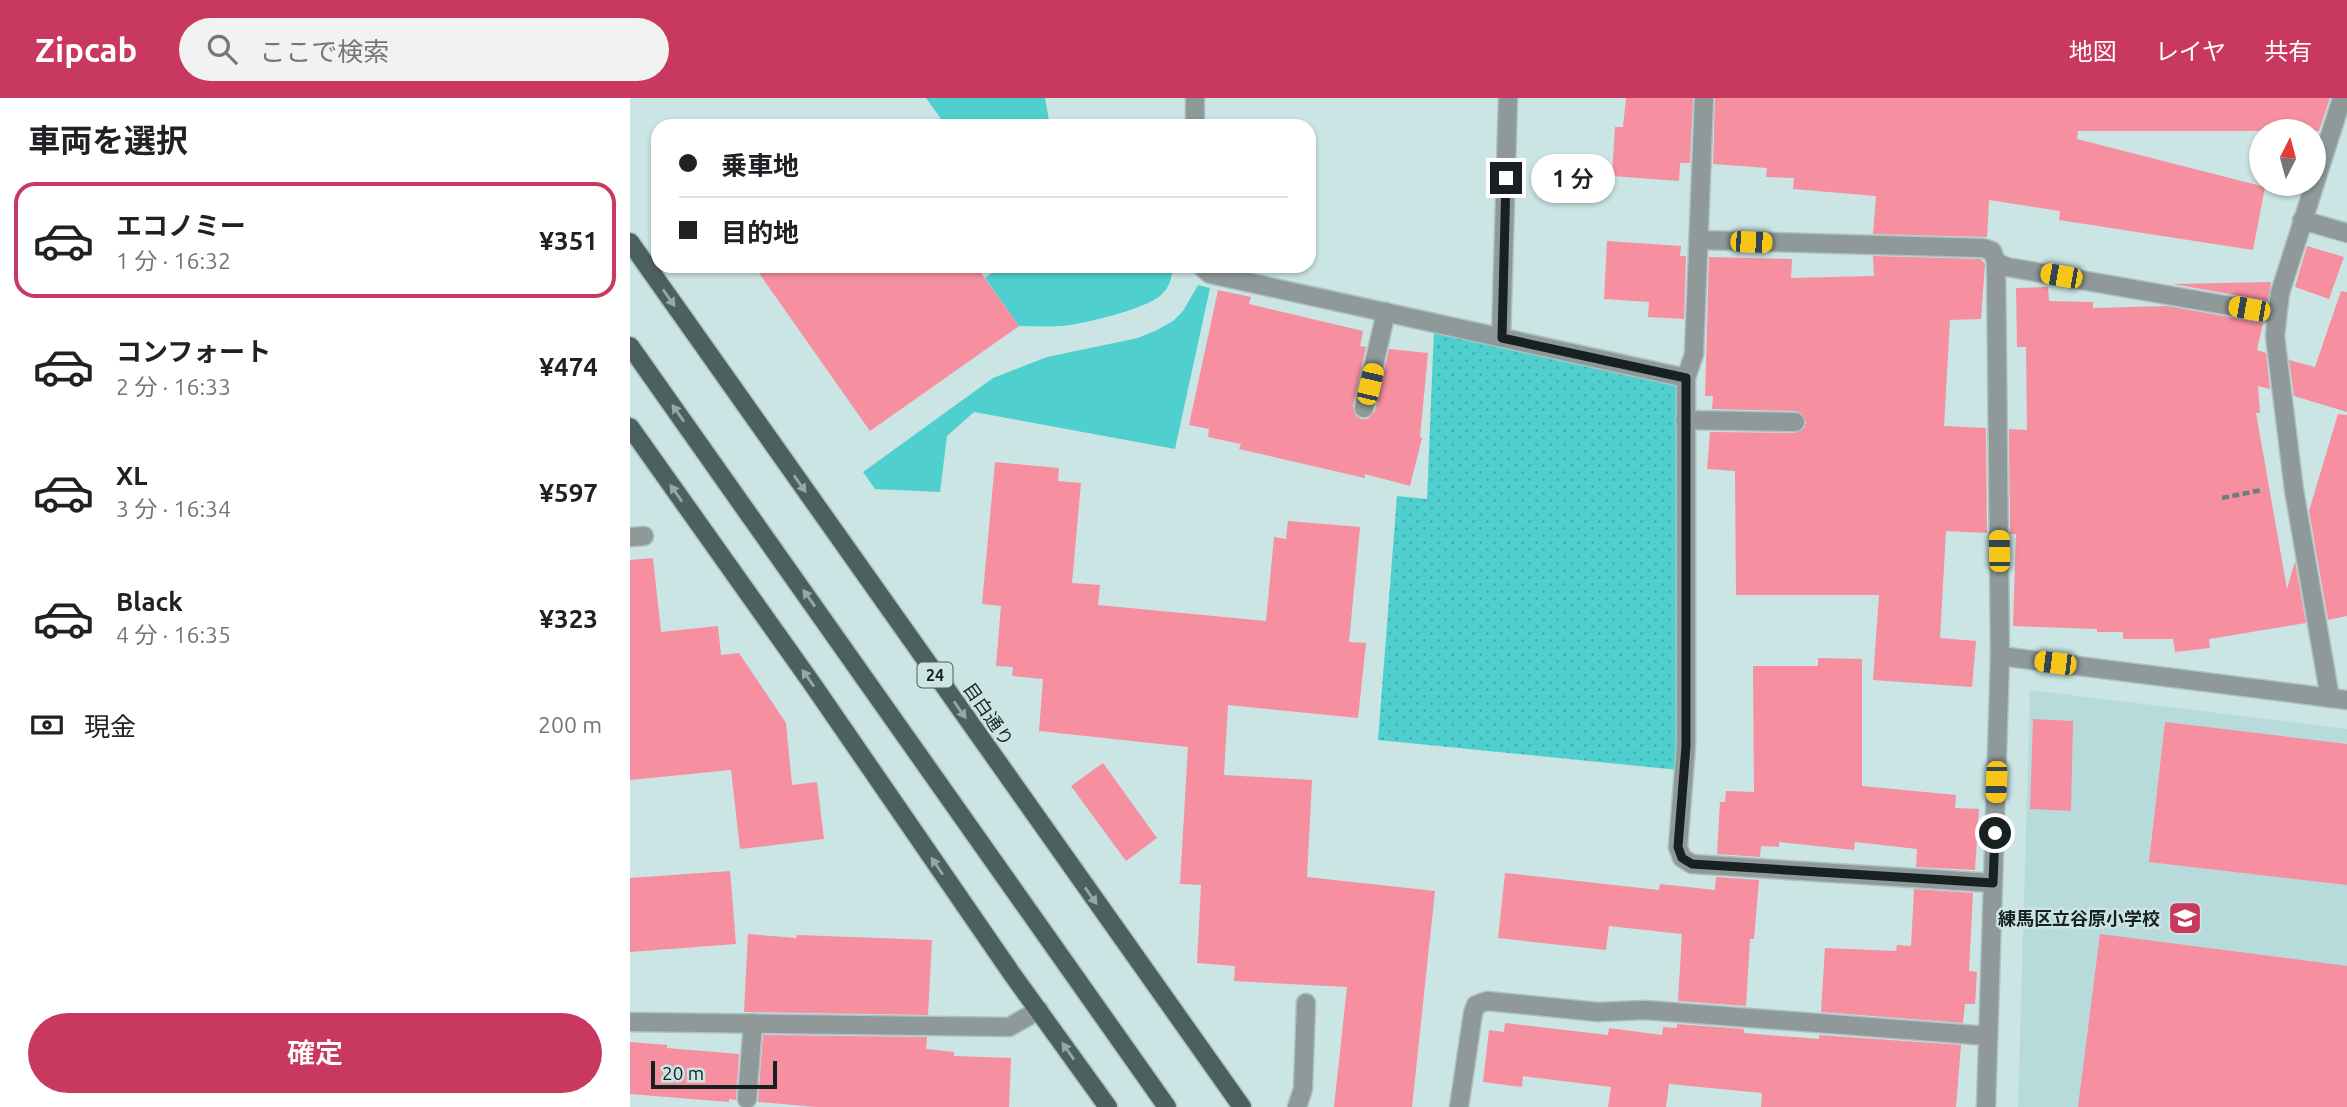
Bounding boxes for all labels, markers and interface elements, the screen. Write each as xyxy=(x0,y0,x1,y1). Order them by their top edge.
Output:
search box xyxy=(179,18,669,81)
icon: search xyxy=(203,30,241,68)
text: Zipcab xyxy=(35,31,137,68)
text: ここで検索 xyxy=(259,37,389,66)
text: 地図 xyxy=(2069,38,2117,65)
text: レイヤ xyxy=(2155,38,2226,65)
text: 共有 xyxy=(2264,38,2312,65)
north arrow xyxy=(2249,119,2326,196)
map controls xyxy=(2249,119,2326,196)
text: 車両を選択 xyxy=(28,122,188,158)
text: 乗車地 xyxy=(721,151,799,180)
callout: 1 分 xyxy=(1530,154,1614,202)
route end xyxy=(1490,162,1522,194)
text: 1 分 xyxy=(1552,166,1594,191)
icon: car xyxy=(32,209,95,272)
text: エコノミー xyxy=(116,211,246,240)
text: 目的地 xyxy=(721,218,799,247)
text: ¥351 xyxy=(539,226,598,255)
car xyxy=(1730,231,1773,253)
text: 1 分 · 16:32 xyxy=(116,248,231,273)
car xyxy=(2039,262,2084,290)
one-way arrow xyxy=(662,289,676,307)
car xyxy=(2227,295,2272,323)
icon: car xyxy=(32,335,95,398)
text: コンフォート xyxy=(116,337,271,366)
text: ¥474 xyxy=(539,352,598,381)
car xyxy=(1356,361,1385,407)
text: 2 分 · 16:33 xyxy=(116,374,231,399)
one-way arrow xyxy=(671,404,685,422)
icon: car xyxy=(32,461,95,524)
text: XL xyxy=(116,461,147,490)
one-way arrow xyxy=(793,475,807,493)
text: ¥597 xyxy=(539,478,598,507)
one-way arrow xyxy=(669,484,683,502)
text: 3 分 · 16:34 xyxy=(116,496,231,521)
car xyxy=(1989,530,2010,572)
icon: car xyxy=(32,587,95,650)
text: Black xyxy=(116,587,183,616)
one-way arrow xyxy=(803,589,817,607)
text: ¥323 xyxy=(539,604,598,633)
text: 4 分 · 16:35 xyxy=(116,622,231,647)
car xyxy=(2033,650,2078,676)
road number: 24 xyxy=(918,662,952,688)
one-way arrow xyxy=(801,669,815,687)
street label: 目白通り xyxy=(960,679,1018,749)
one-way arrow xyxy=(953,701,967,719)
icon: cash xyxy=(28,706,66,744)
text: 現金 xyxy=(84,712,136,741)
text: 200 m xyxy=(538,712,602,737)
car xyxy=(1985,761,2008,803)
route start xyxy=(1979,817,2011,849)
one-way arrow xyxy=(931,856,944,875)
one-way arrow xyxy=(1083,887,1097,905)
school or university icon: 練馬区立谷原小学校 xyxy=(2166,899,2204,937)
place label: 練馬区立谷原小学校 xyxy=(1998,908,2160,928)
button: 確定 xyxy=(28,1013,602,1093)
one-way arrow xyxy=(1061,1042,1075,1060)
scale bar xyxy=(651,1058,777,1090)
text: 20 m xyxy=(662,1062,704,1084)

